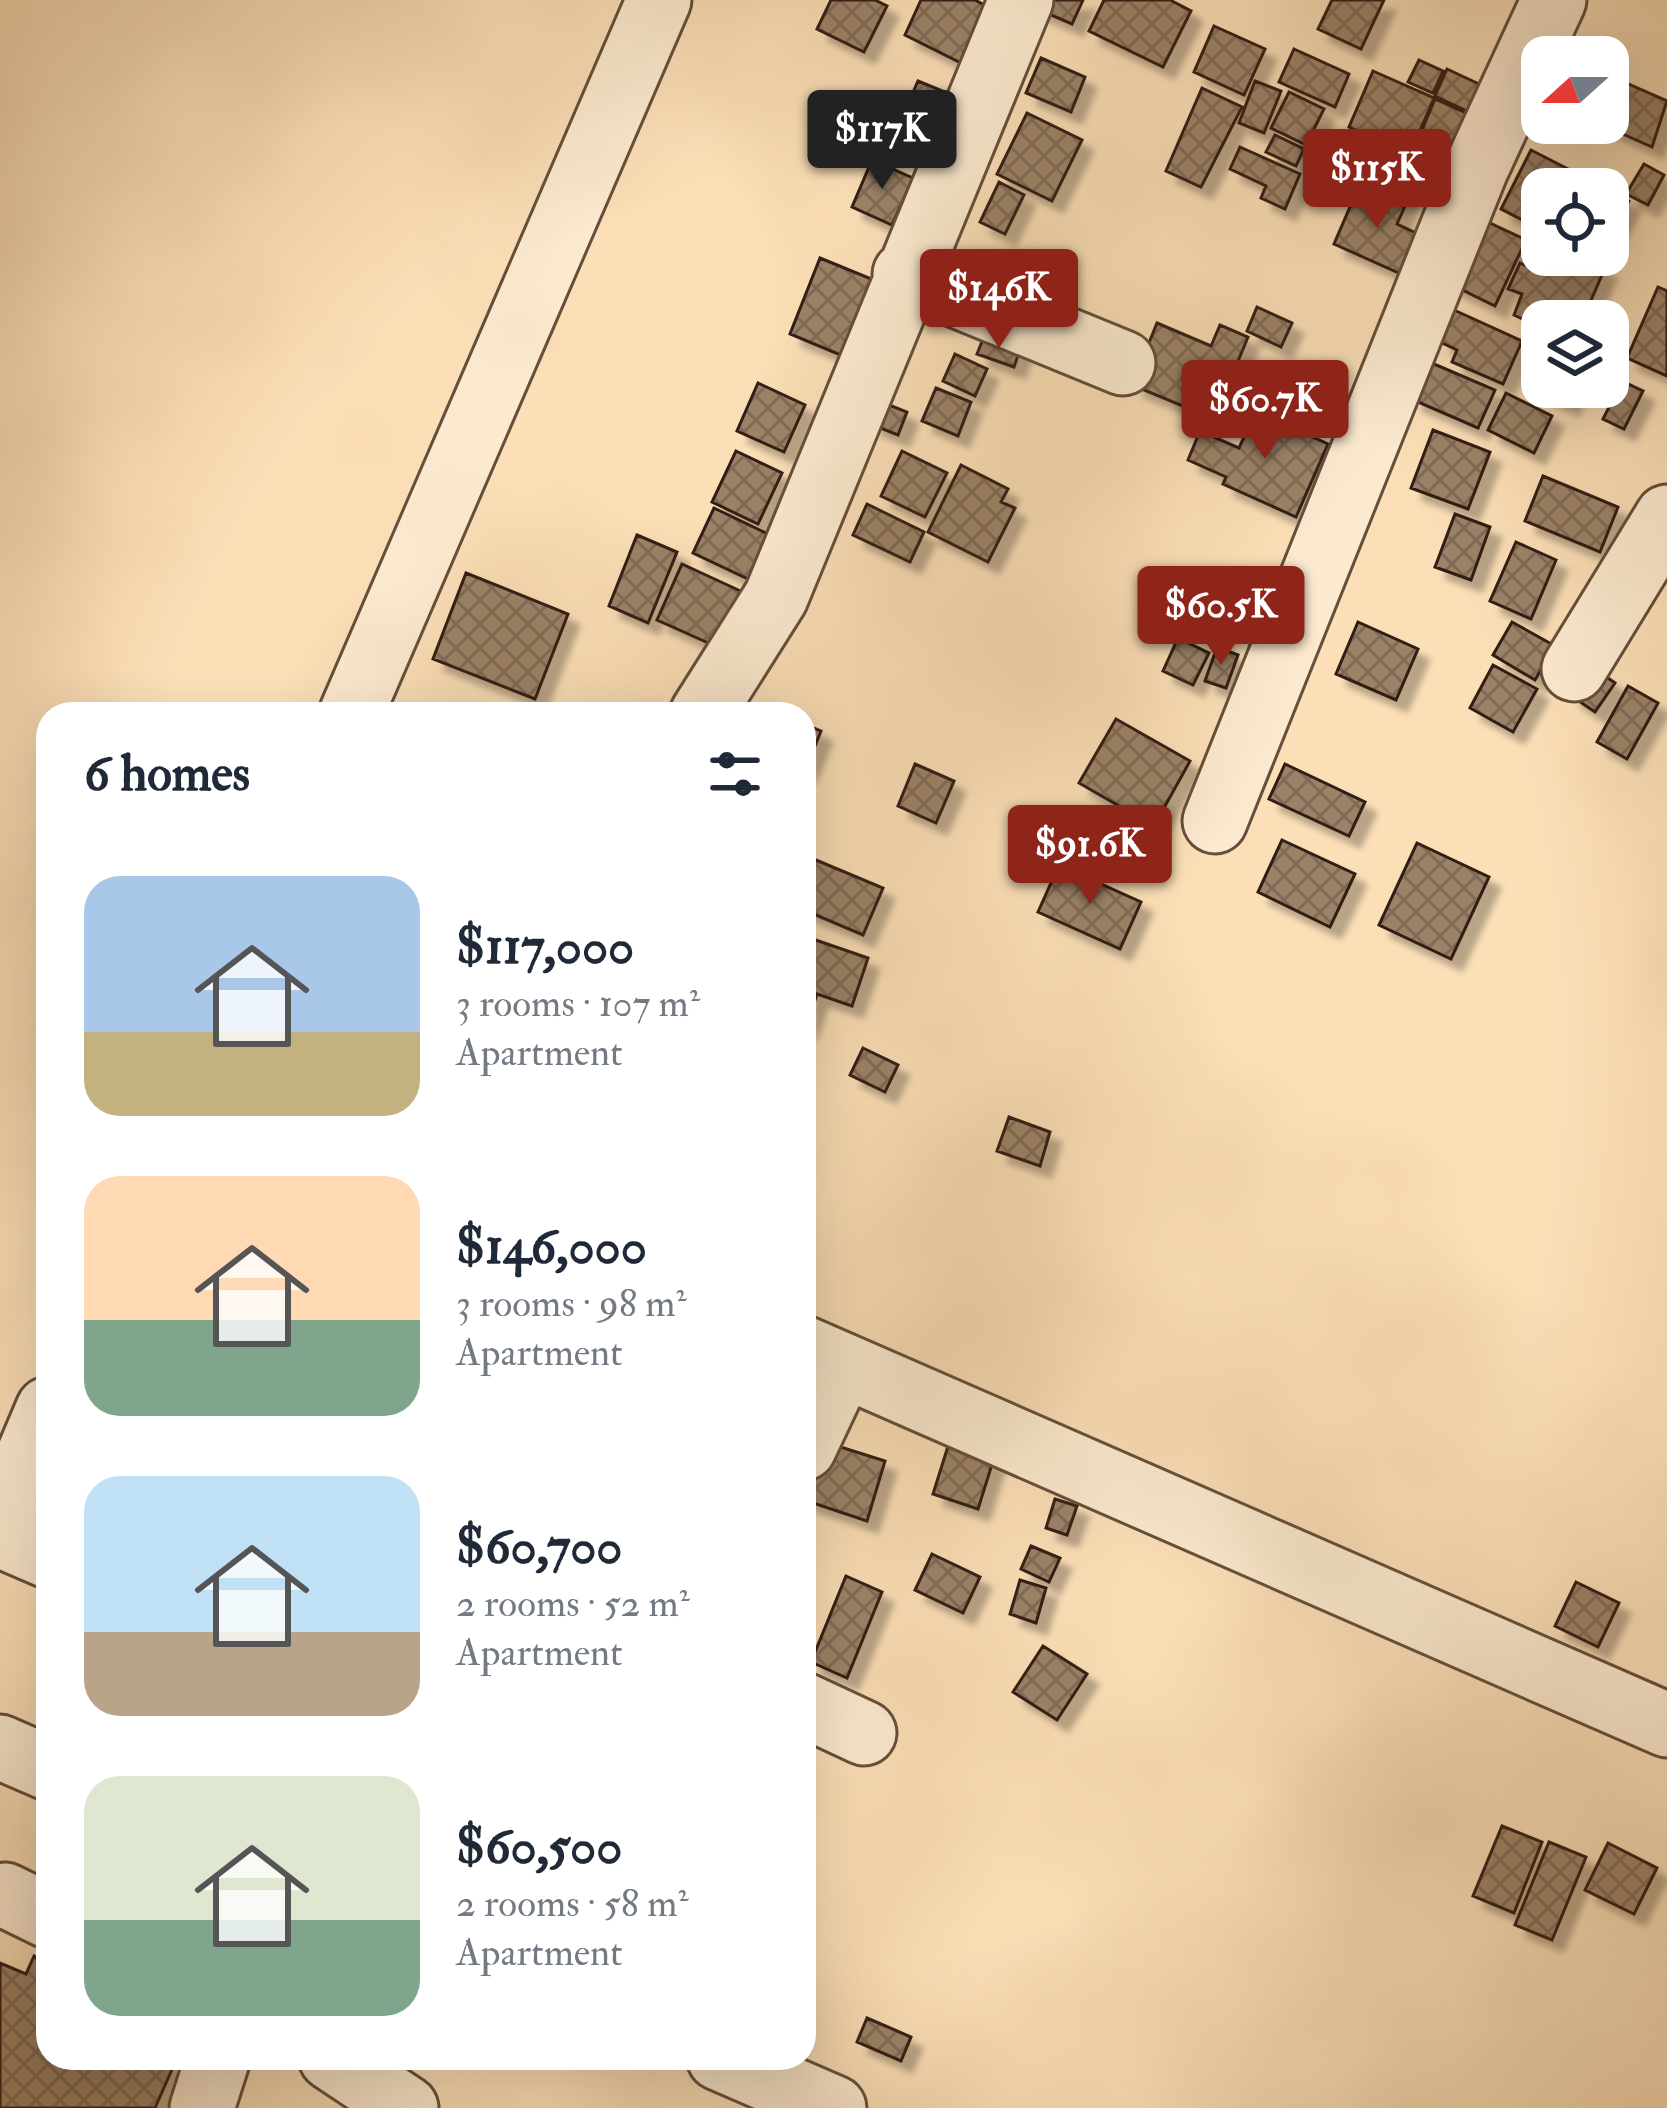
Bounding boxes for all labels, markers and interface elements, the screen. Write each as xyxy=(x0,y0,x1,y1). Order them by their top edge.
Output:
north arrow xyxy=(1521,36,1629,144)
map controls xyxy=(1521,36,1629,408)
pin: $117K xyxy=(798,90,966,192)
text: $117K xyxy=(834,104,930,153)
pin: $115K xyxy=(1293,129,1461,231)
text: $115K xyxy=(1330,143,1424,192)
button: locate xyxy=(1521,168,1629,276)
pin: $146K xyxy=(915,249,1083,351)
text: $146K xyxy=(947,263,1051,312)
button: layers xyxy=(1521,300,1629,408)
pin: $60.7K xyxy=(1167,360,1363,462)
text: $60.7K xyxy=(1209,374,1321,423)
pin: $60.5K xyxy=(1123,566,1319,668)
text: $60.5K xyxy=(1164,580,1278,629)
icon: filters xyxy=(702,741,768,807)
text: 6 homes xyxy=(84,742,250,806)
pin: $91.6K xyxy=(992,805,1188,907)
text: $91.6K xyxy=(1035,819,1145,868)
text: $117,000 xyxy=(456,915,634,979)
icon: home xyxy=(180,924,324,1068)
text: 3 rooms · 107 m² xyxy=(456,979,700,1028)
text: Apartment xyxy=(456,1028,623,1077)
text: $146,000 xyxy=(456,1215,647,1279)
icon: home xyxy=(180,1224,324,1368)
text: 3 rooms · 98 m² xyxy=(456,1279,687,1328)
text: Apartment xyxy=(456,1328,623,1377)
text: $60,700 xyxy=(456,1515,622,1579)
icon: home xyxy=(180,1524,324,1668)
text: 2 rooms · 52 m² xyxy=(456,1579,690,1628)
text: Apartment xyxy=(456,1628,623,1677)
text: $60,500 xyxy=(456,1815,622,1879)
icon: home xyxy=(180,1824,324,1968)
text: 2 rooms · 58 m² xyxy=(456,1879,689,1928)
text: Apartment xyxy=(456,1928,623,1977)

